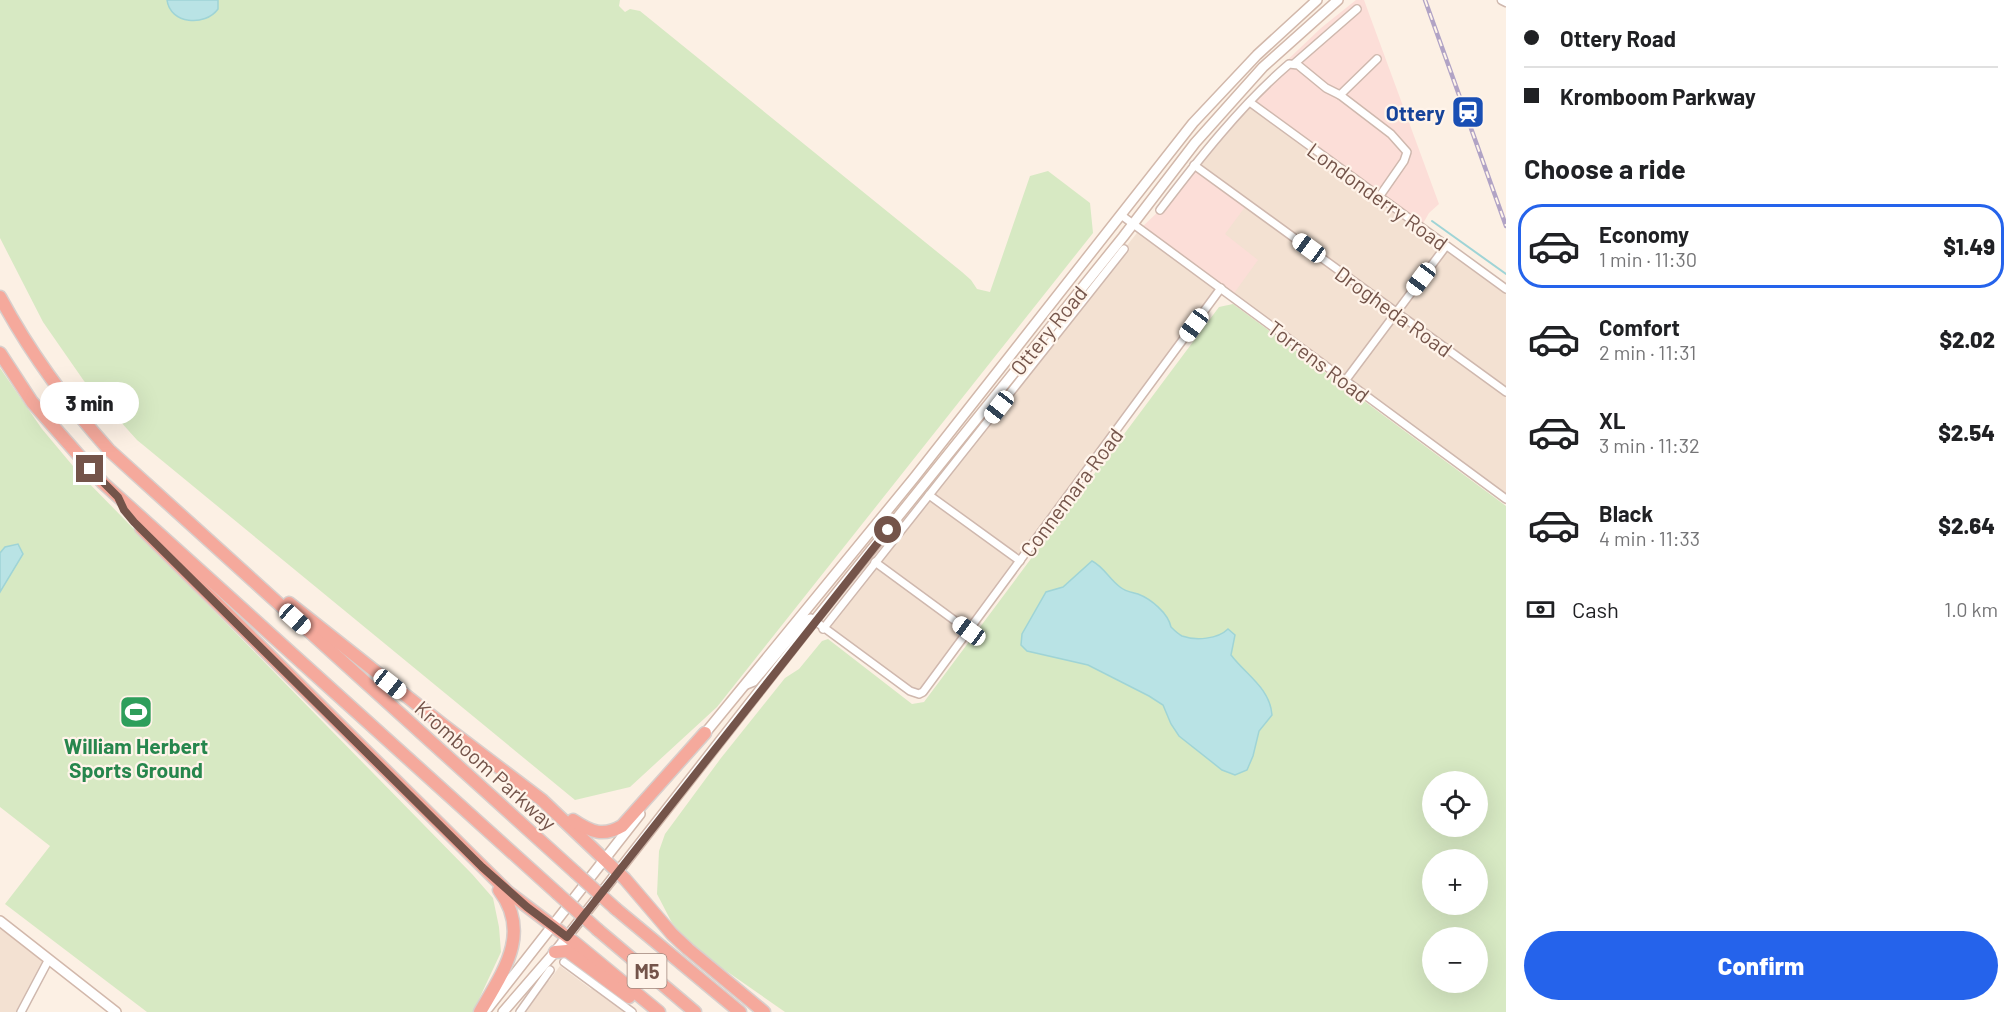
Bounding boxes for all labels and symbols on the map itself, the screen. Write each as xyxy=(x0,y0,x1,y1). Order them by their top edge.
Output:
station icon: Ottery xyxy=(1450,94,1486,130)
place label: Ottery xyxy=(1386,100,1445,125)
street label: Londonderry Road xyxy=(1303,137,1453,255)
car xyxy=(1289,230,1329,266)
car xyxy=(1403,259,1439,299)
street label: Drogheda Road xyxy=(1331,260,1457,362)
street label: Ottery Road xyxy=(1004,280,1092,380)
car xyxy=(1176,305,1212,345)
street label: Torrens Road xyxy=(1263,315,1375,407)
callout: 3 min xyxy=(40,382,140,424)
car xyxy=(981,387,1017,427)
street label: Connemara Road xyxy=(1014,423,1128,561)
route end xyxy=(76,455,103,482)
route start xyxy=(874,516,901,543)
car xyxy=(276,600,314,638)
car xyxy=(949,613,989,649)
car xyxy=(370,666,410,702)
sports icon: William Herbert Sports Ground xyxy=(118,694,154,730)
street label: Kromboom Parkway xyxy=(410,695,562,835)
place label: William Herbert Sports Ground xyxy=(64,733,208,782)
road number: M5 xyxy=(628,954,666,988)

